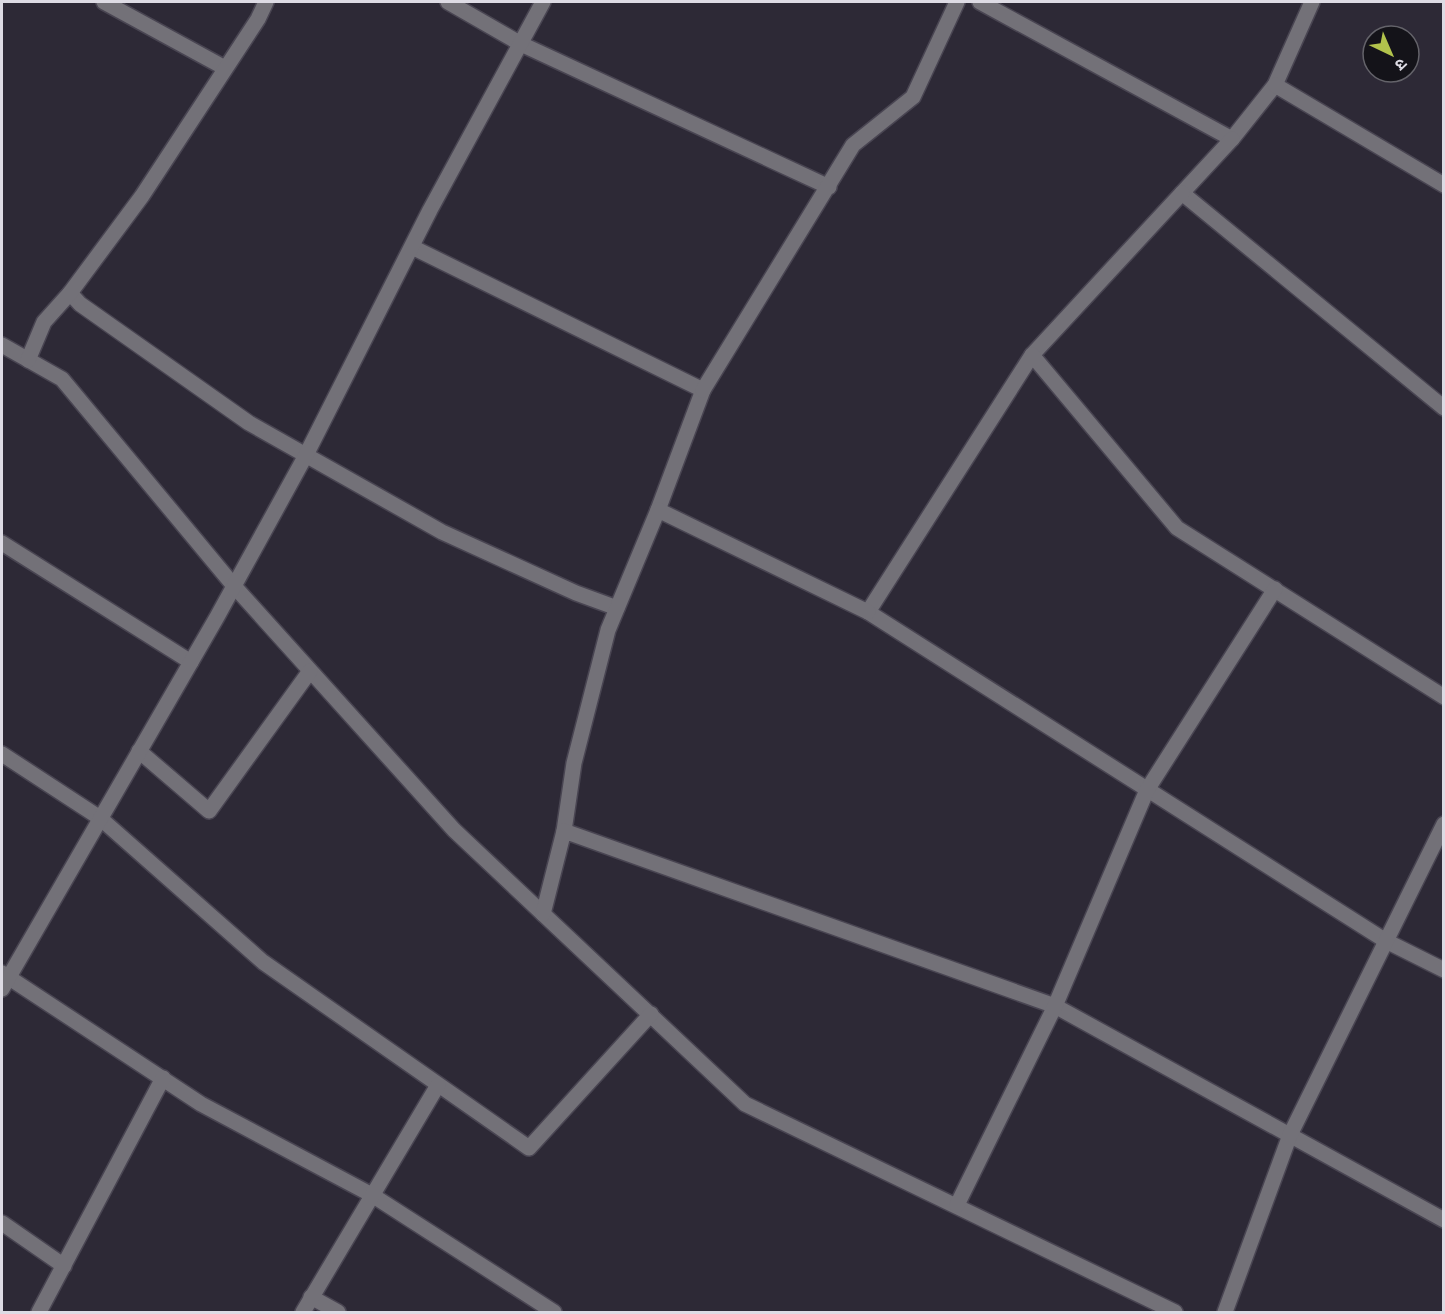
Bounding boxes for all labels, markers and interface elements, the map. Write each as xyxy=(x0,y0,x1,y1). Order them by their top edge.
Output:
north arrow xyxy=(1361,24,1421,84)
text: उ xyxy=(1389,53,1413,77)

